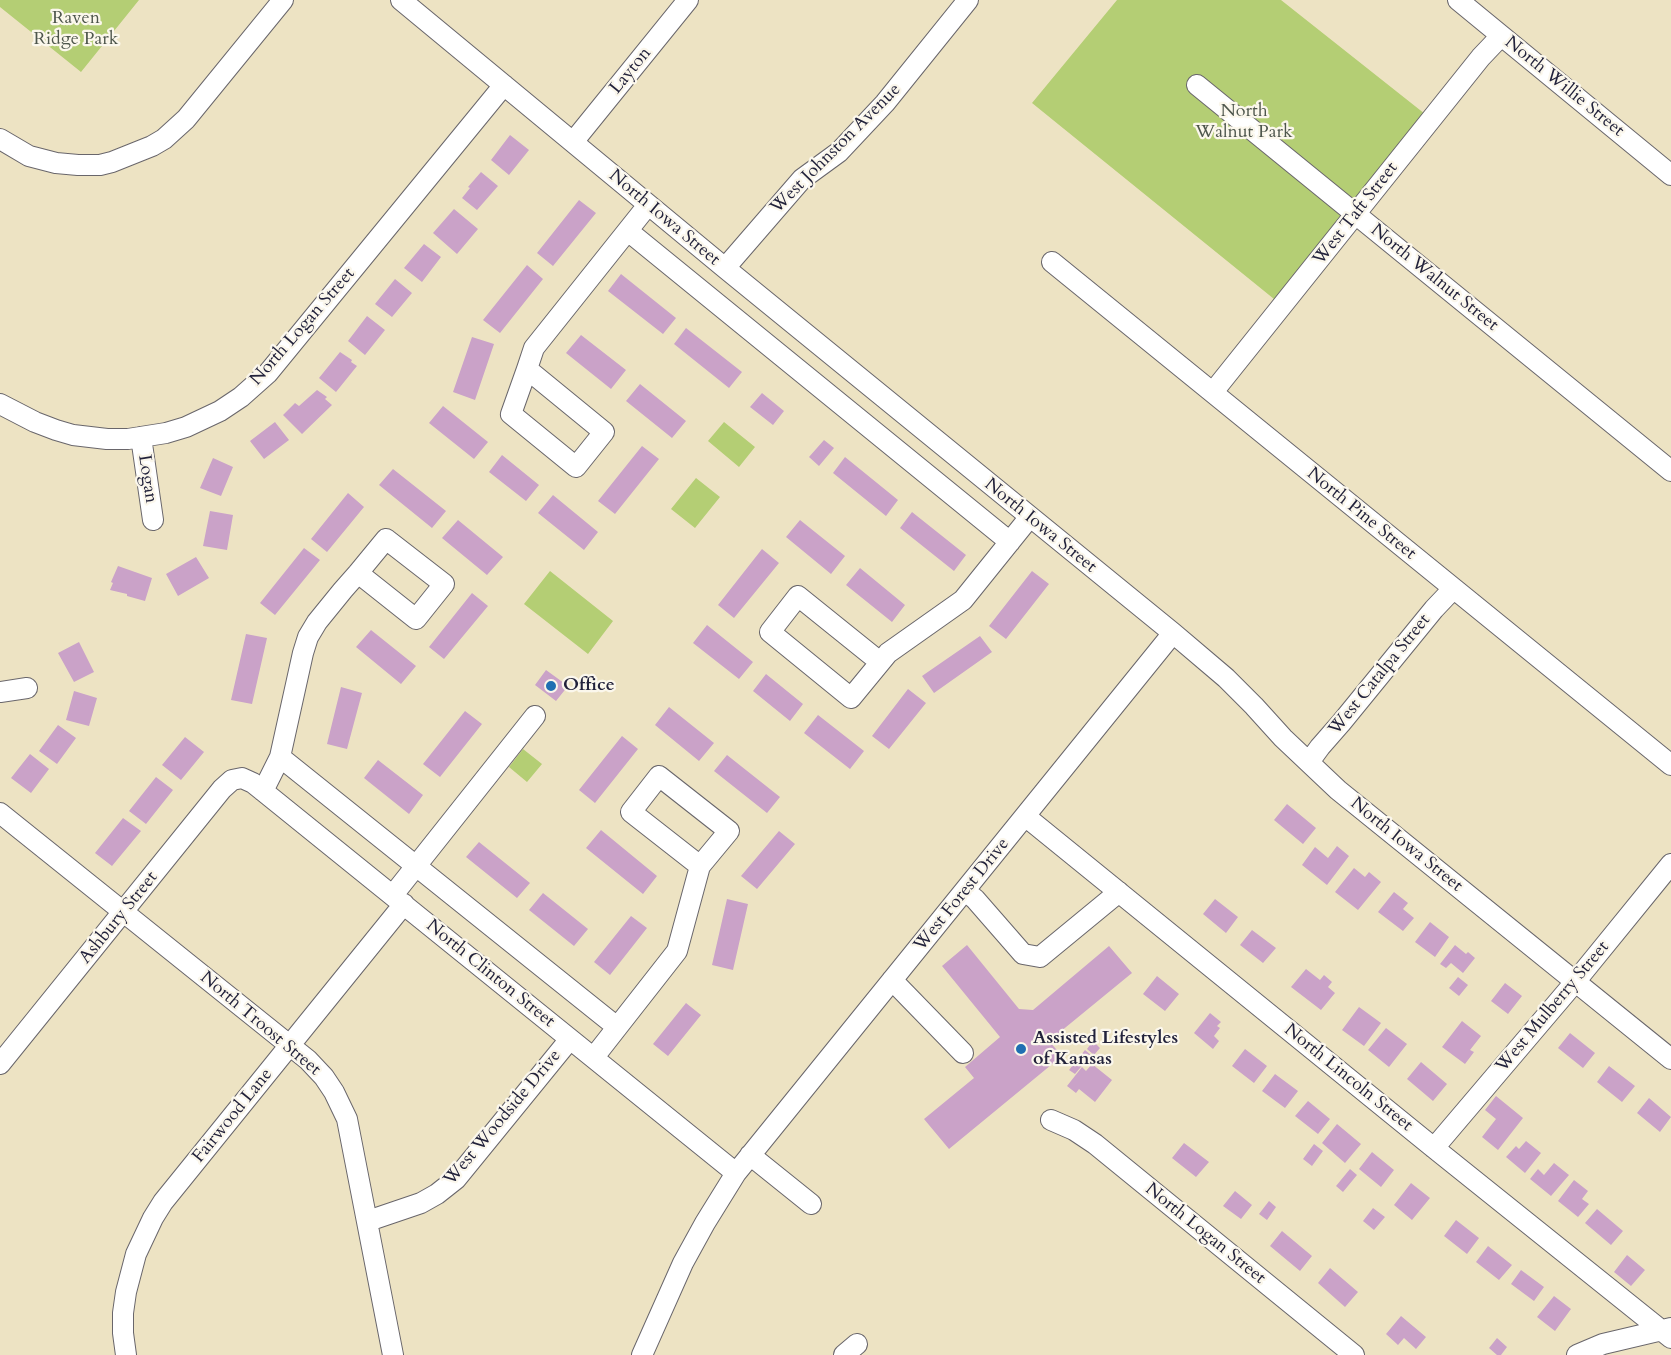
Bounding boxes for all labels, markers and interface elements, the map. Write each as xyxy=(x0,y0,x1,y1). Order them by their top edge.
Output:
park label: Raven Ridge Park xyxy=(34,8,118,50)
street label: North Willie Street xyxy=(1500,32,1628,142)
street label: Layton xyxy=(606,43,656,99)
street label: West Johnston Avenue xyxy=(766,79,906,219)
park label: North Walnut Park xyxy=(1195,101,1293,144)
street label: West Taft Street xyxy=(1309,158,1403,270)
street label: North Iowa Street xyxy=(604,165,724,271)
street label: North Walnut Street xyxy=(1366,220,1502,336)
street label: North Logan Street xyxy=(246,264,360,390)
street label: Logan xyxy=(133,453,161,505)
street label: North Pine Street xyxy=(1302,463,1420,565)
street label: North Iowa Street xyxy=(979,474,1101,578)
street label: West Catalpa Street xyxy=(1325,610,1435,740)
place label: Office xyxy=(563,675,615,697)
marker: Office xyxy=(544,679,558,693)
street label: North Iowa Street xyxy=(1345,793,1467,897)
street label: West Forest Drive xyxy=(910,834,1014,956)
street label: Ashbury Street xyxy=(75,868,163,968)
street label: North Clinton Street xyxy=(421,915,559,1033)
street label: West Mulberry Street xyxy=(1492,937,1614,1077)
street label: North Troost Street xyxy=(195,967,325,1081)
street label: North Lincoln Street xyxy=(1279,1020,1417,1136)
place label: Assisted Lifestyles of Kansas xyxy=(1033,1028,1178,1070)
marker: Assisted Lifestyles of Kansas xyxy=(1014,1042,1028,1056)
street label: West Woodside Drive xyxy=(440,1046,566,1190)
street label: Fairwood Lane xyxy=(188,1065,278,1167)
street label: North Logan Street xyxy=(1140,1179,1270,1289)

